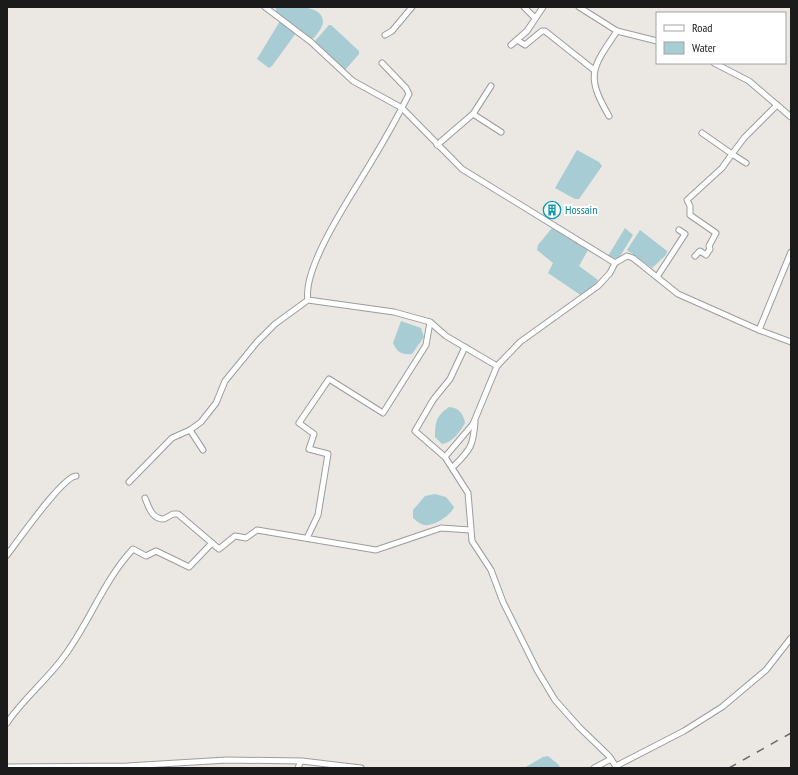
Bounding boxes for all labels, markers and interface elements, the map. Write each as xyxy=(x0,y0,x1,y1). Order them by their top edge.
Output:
legend xyxy=(656,12,786,64)
text: Road xyxy=(692,20,712,35)
text: Water xyxy=(692,40,717,55)
building icon: Hossain xyxy=(542,200,562,220)
place label: Hossain xyxy=(565,202,597,217)

